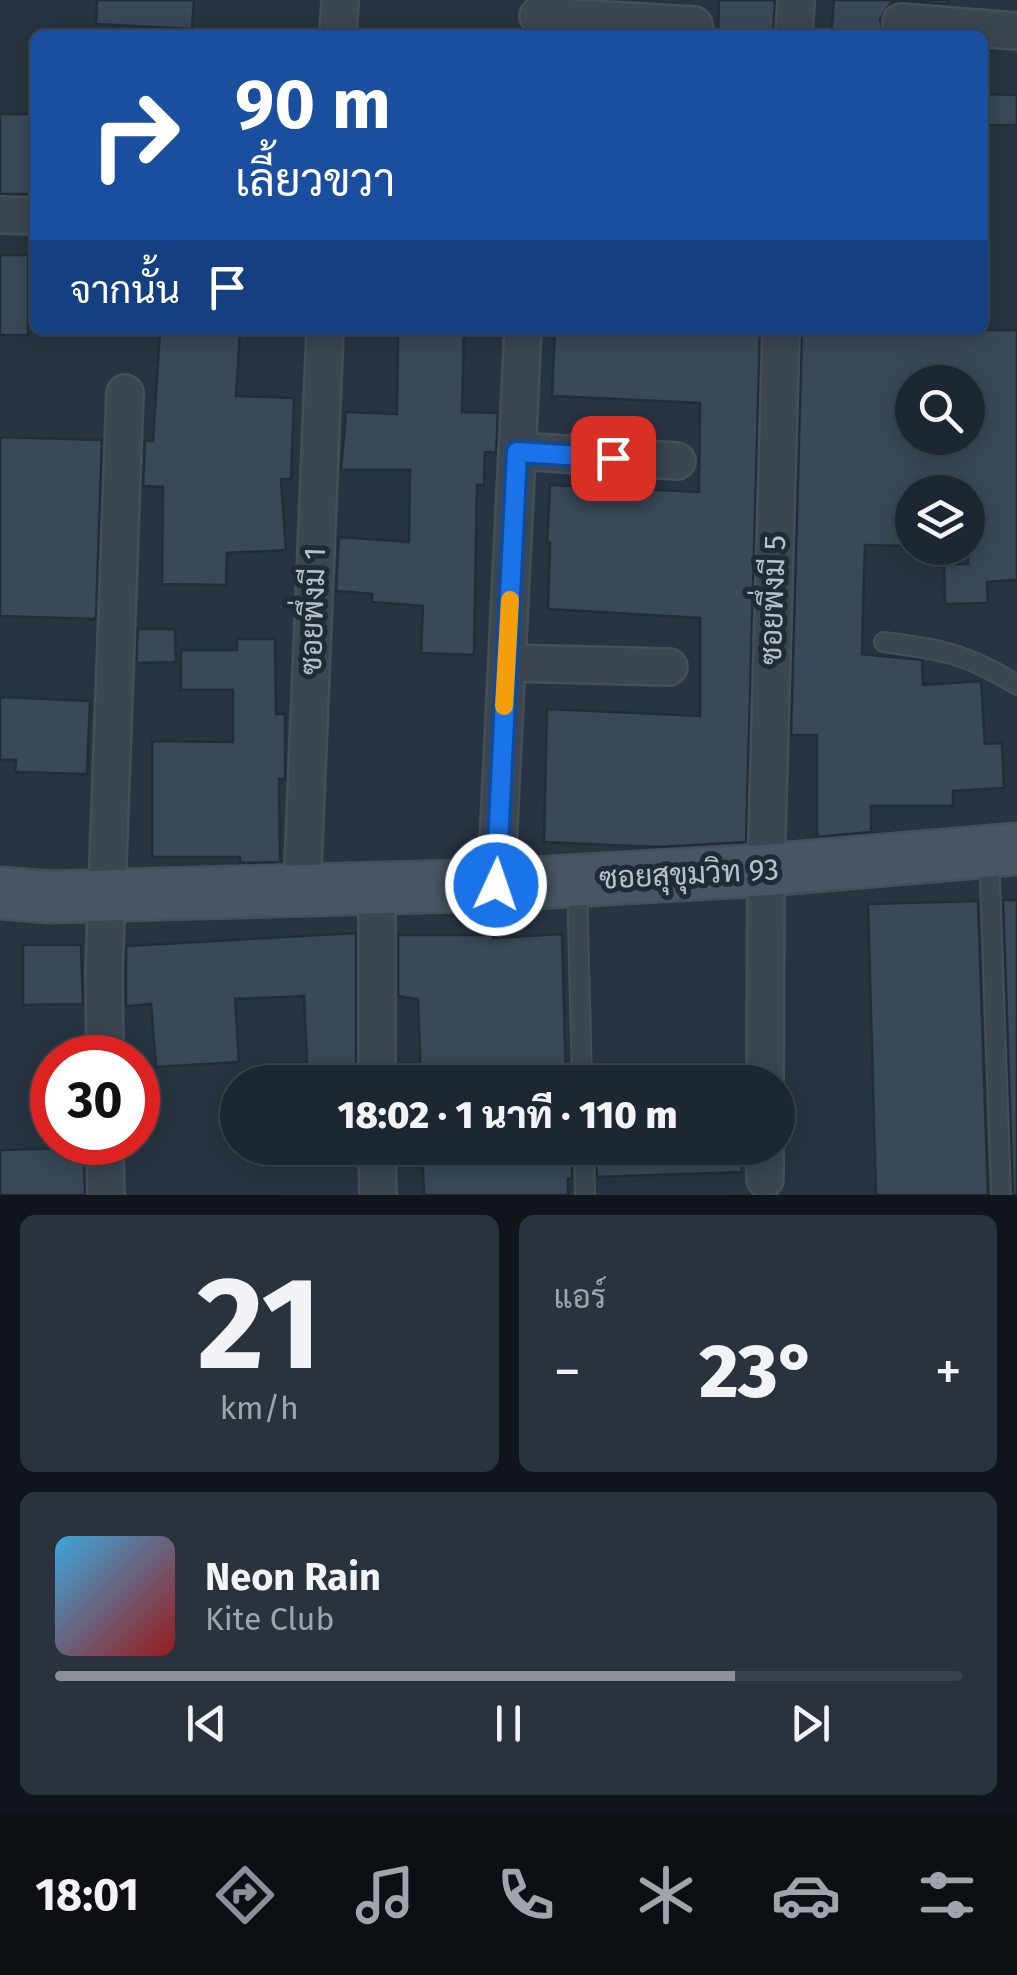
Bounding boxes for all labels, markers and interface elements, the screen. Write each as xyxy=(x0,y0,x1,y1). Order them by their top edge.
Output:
text: 90 m xyxy=(235,63,391,147)
icon: right xyxy=(70,70,200,200)
text: เลี้ยวขวา xyxy=(235,154,395,208)
icon: arrive xyxy=(200,260,255,315)
text: จากนั้น xyxy=(70,267,180,313)
map controls xyxy=(895,365,985,565)
button: search xyxy=(895,365,985,455)
pin xyxy=(571,416,656,501)
icon: arrive xyxy=(586,431,641,486)
button: layers xyxy=(895,475,985,565)
street label: ซอยพึ่งมี 5 xyxy=(745,534,793,666)
street label: ซอยพึ่งมี 1 xyxy=(285,546,333,676)
position arrow xyxy=(444,833,548,937)
street label: ซอยสุขุมวิท 93 xyxy=(598,851,780,900)
speed limit sign: 30 xyxy=(30,1035,160,1165)
text: 18:02 · 1 นาที · 110 m xyxy=(337,1092,678,1138)
text: 21 xyxy=(197,1246,322,1402)
text: แอร์ xyxy=(554,1278,606,1316)
text: 23° xyxy=(699,1327,816,1417)
text: − xyxy=(554,1339,581,1405)
text: + xyxy=(935,1339,962,1405)
text: km/h xyxy=(220,1389,299,1427)
text: Neon Rain xyxy=(205,1554,381,1600)
text: Kite Club xyxy=(205,1600,334,1638)
icon: previous xyxy=(179,1696,234,1751)
icon: pause xyxy=(481,1696,536,1751)
icon: next xyxy=(783,1696,838,1751)
icon: directions xyxy=(210,1860,280,1930)
icon: music xyxy=(350,1860,420,1930)
icon: phone xyxy=(491,1860,561,1930)
icon: climate xyxy=(631,1860,701,1930)
icon: car xyxy=(771,1860,841,1930)
icon: filters xyxy=(912,1860,982,1930)
text: 18:01 xyxy=(35,1868,139,1922)

